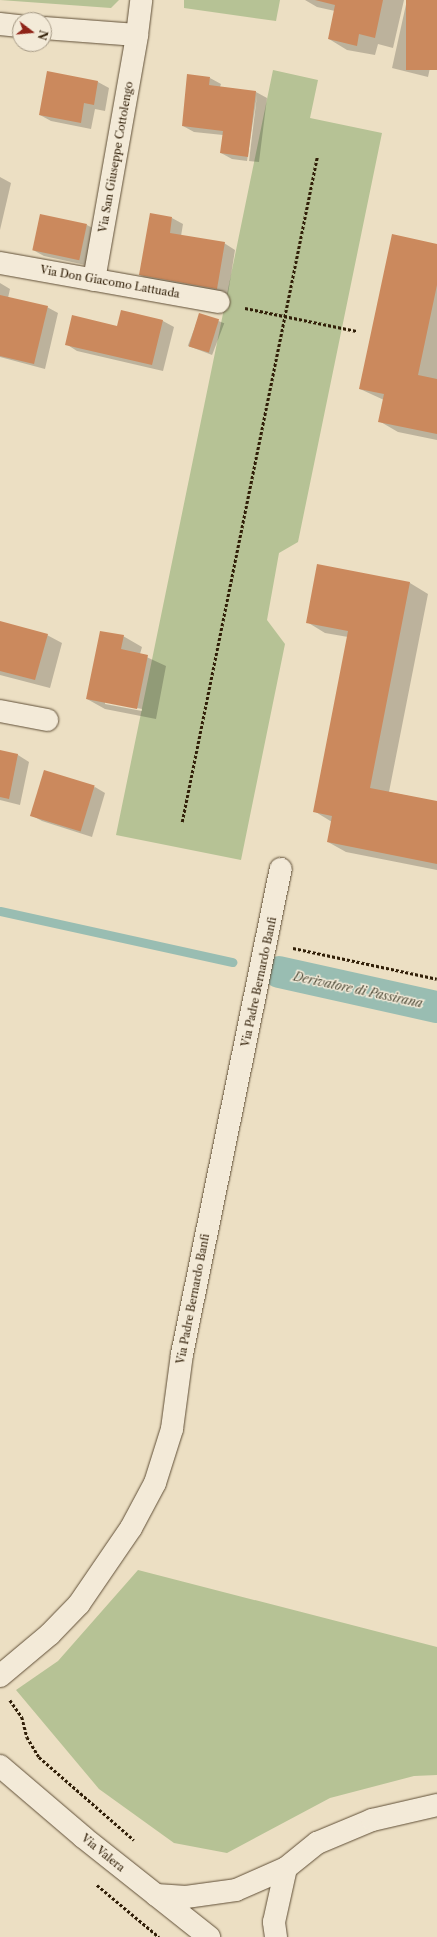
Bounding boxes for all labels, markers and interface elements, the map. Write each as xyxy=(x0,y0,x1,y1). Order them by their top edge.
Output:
north arrow xyxy=(12,12,52,52)
text: N xyxy=(35,29,51,42)
street label: Via San Giuseppe Cottolengo xyxy=(96,80,136,234)
street label: Via Don Giacomo Lattuada xyxy=(39,263,181,301)
street label: Via Padre Bernardo Banfi xyxy=(239,916,279,1048)
water label: Derivatore di Passirana xyxy=(292,969,424,1011)
street label: Via Padre Bernardo Banfi xyxy=(174,1233,212,1365)
street label: Via Valera xyxy=(78,1831,128,1875)

